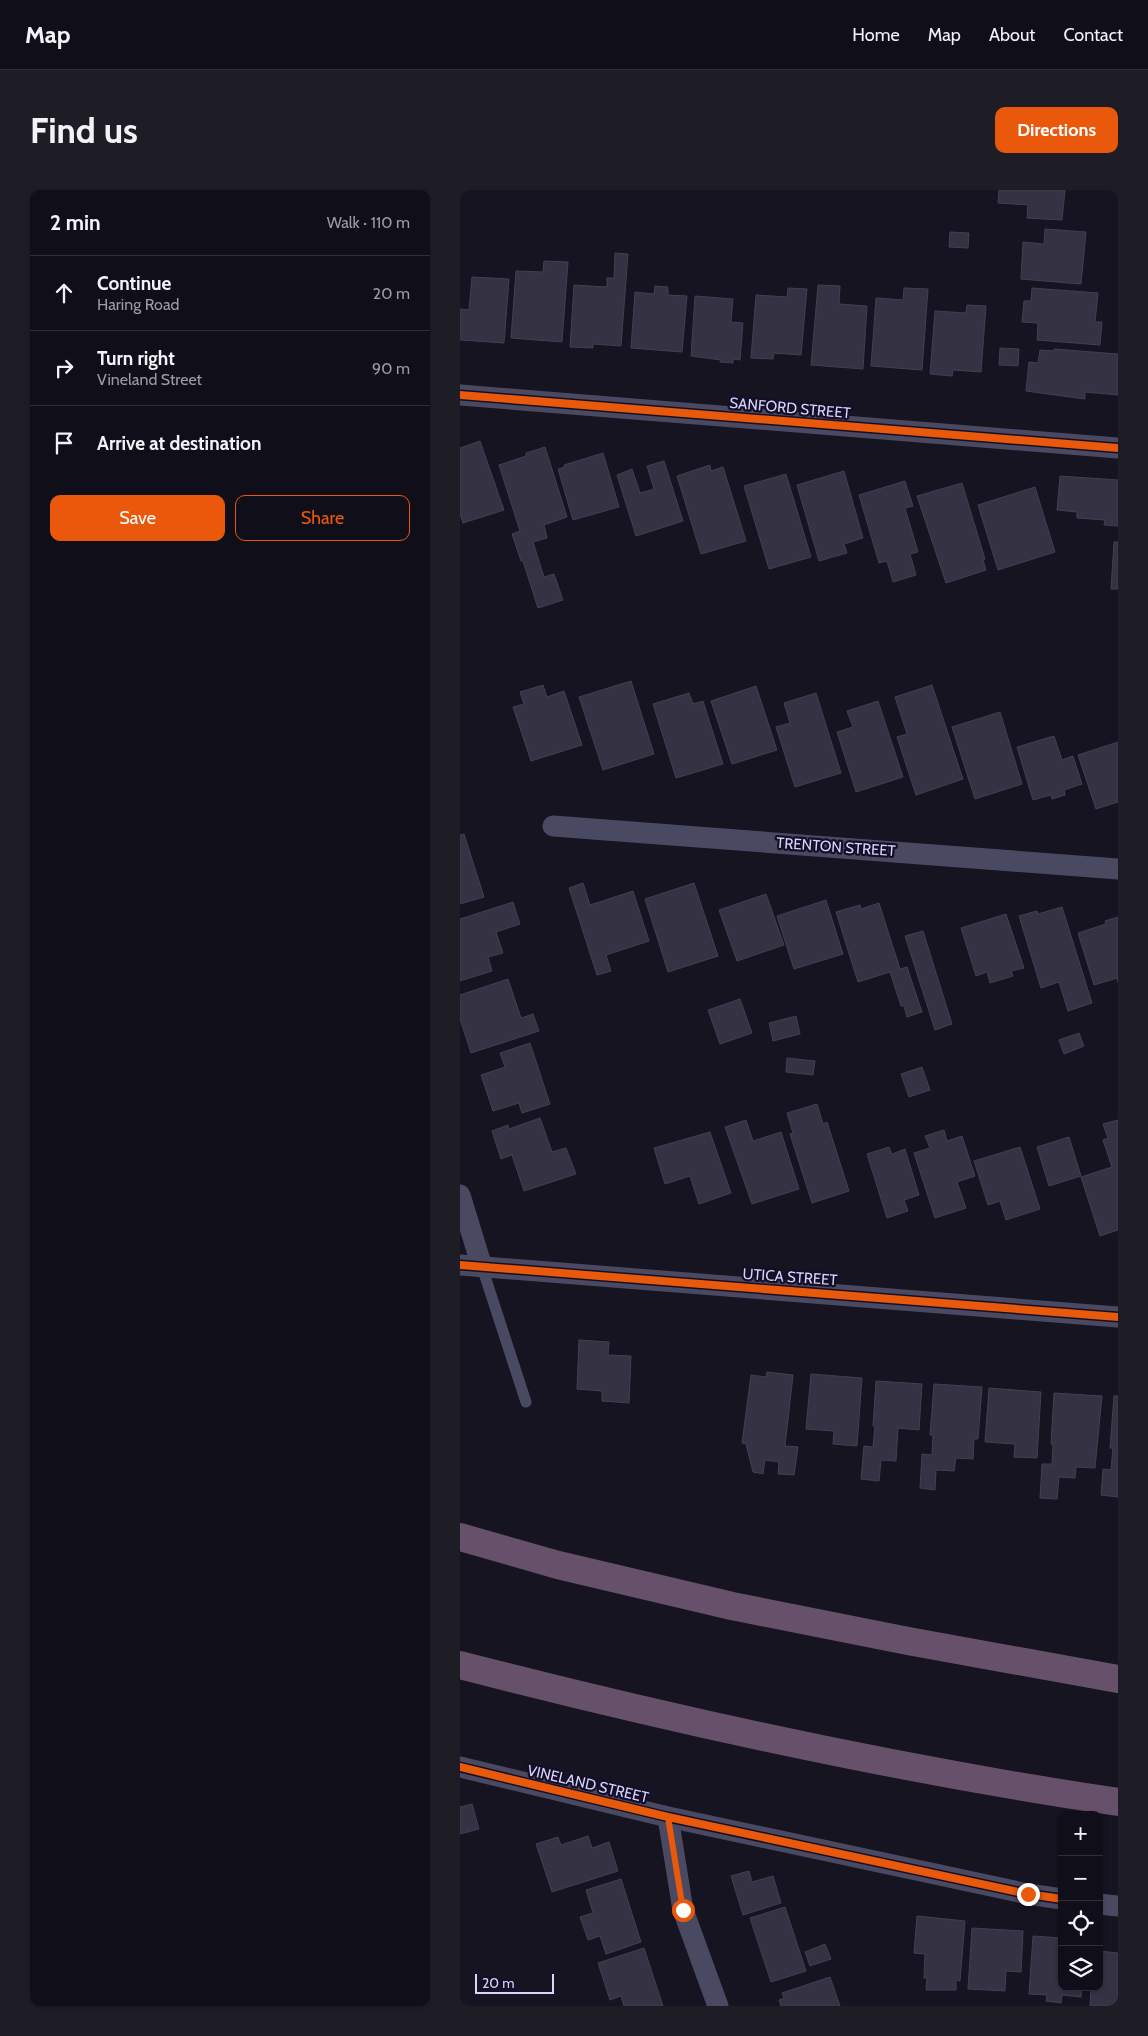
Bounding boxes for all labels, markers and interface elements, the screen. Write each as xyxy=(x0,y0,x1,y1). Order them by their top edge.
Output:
text: Map xyxy=(25,20,71,49)
text: Home xyxy=(852,24,900,46)
text: Map xyxy=(928,24,961,46)
text: About xyxy=(989,24,1035,46)
text: Contact xyxy=(1063,24,1123,46)
button: Directions xyxy=(995,107,1118,153)
text: Find us xyxy=(30,109,138,152)
text: 2 min xyxy=(50,210,101,235)
text: Walk · 110 m xyxy=(327,213,410,232)
text: Continue xyxy=(97,272,171,295)
icon: ahead xyxy=(50,279,78,307)
text: 20 m xyxy=(373,284,410,303)
text: Haring Road xyxy=(97,295,179,314)
text: Turn right xyxy=(97,347,175,370)
icon: right xyxy=(50,354,78,382)
text: 90 m xyxy=(372,359,410,378)
text: Vineland Street xyxy=(97,370,202,389)
street label: SANFORD STREET xyxy=(729,394,851,422)
icon: arrive xyxy=(50,429,78,457)
text: Arrive at destination xyxy=(97,432,261,455)
button: Save xyxy=(50,495,225,541)
button: Share xyxy=(235,495,410,541)
street label: TRENTON STREET xyxy=(776,834,896,860)
street label: UTICA STREET xyxy=(742,1265,838,1289)
street label: VINELAND STREET xyxy=(526,1761,650,1807)
map controls xyxy=(1058,1811,1103,1991)
button: + xyxy=(1058,1811,1103,1856)
button: − xyxy=(1058,1856,1103,1901)
route end xyxy=(1017,1883,1040,1906)
route start xyxy=(672,1899,695,1922)
button: locate xyxy=(1058,1901,1103,1946)
button: layers xyxy=(1058,1946,1103,1991)
scale bar xyxy=(475,1971,554,1994)
text: 20 m xyxy=(482,1974,515,1992)

